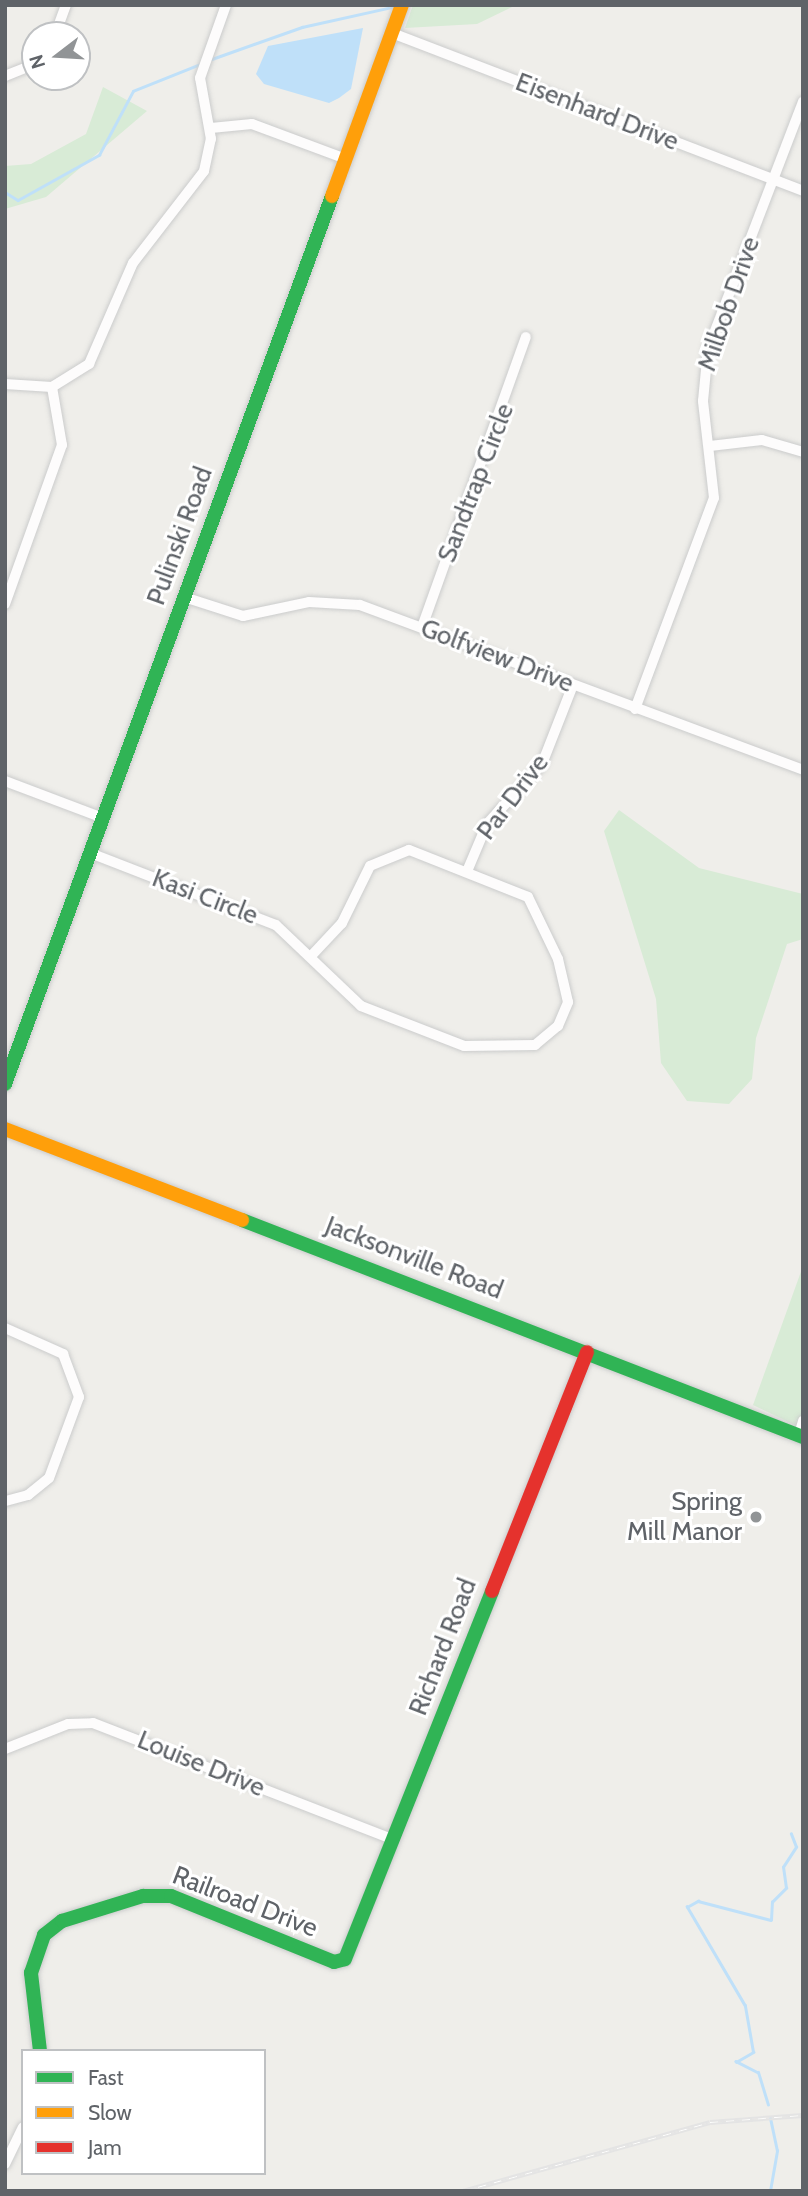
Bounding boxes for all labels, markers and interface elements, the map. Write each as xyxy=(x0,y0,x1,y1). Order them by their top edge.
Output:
north arrow xyxy=(21,21,91,91)
text: N xyxy=(24,52,50,71)
street label: Eisenhard Drive xyxy=(511,67,683,157)
street label: Milbob Drive xyxy=(691,233,767,375)
street label: Sandtrap Circle xyxy=(431,399,521,567)
street label: Pulinski Road xyxy=(141,463,219,609)
street label: Golfview Drive xyxy=(416,613,578,699)
street label: Par Drive xyxy=(471,748,555,846)
street label: Kasi Circle xyxy=(148,863,262,931)
street label: Jacksonville Road xyxy=(321,1210,507,1306)
place label: Spring Mill Manor xyxy=(627,1486,742,1548)
marker: Spring Mill Manor xyxy=(748,1509,764,1525)
street label: Richard Road xyxy=(403,1574,483,1720)
street label: Louise Drive xyxy=(133,1724,269,1804)
street label: Railroad Drive xyxy=(168,1860,322,1944)
legend xyxy=(21,2049,266,2175)
text: Fast xyxy=(88,2065,124,2090)
text: Slow xyxy=(88,2100,132,2125)
text: Jam xyxy=(88,2135,122,2160)

